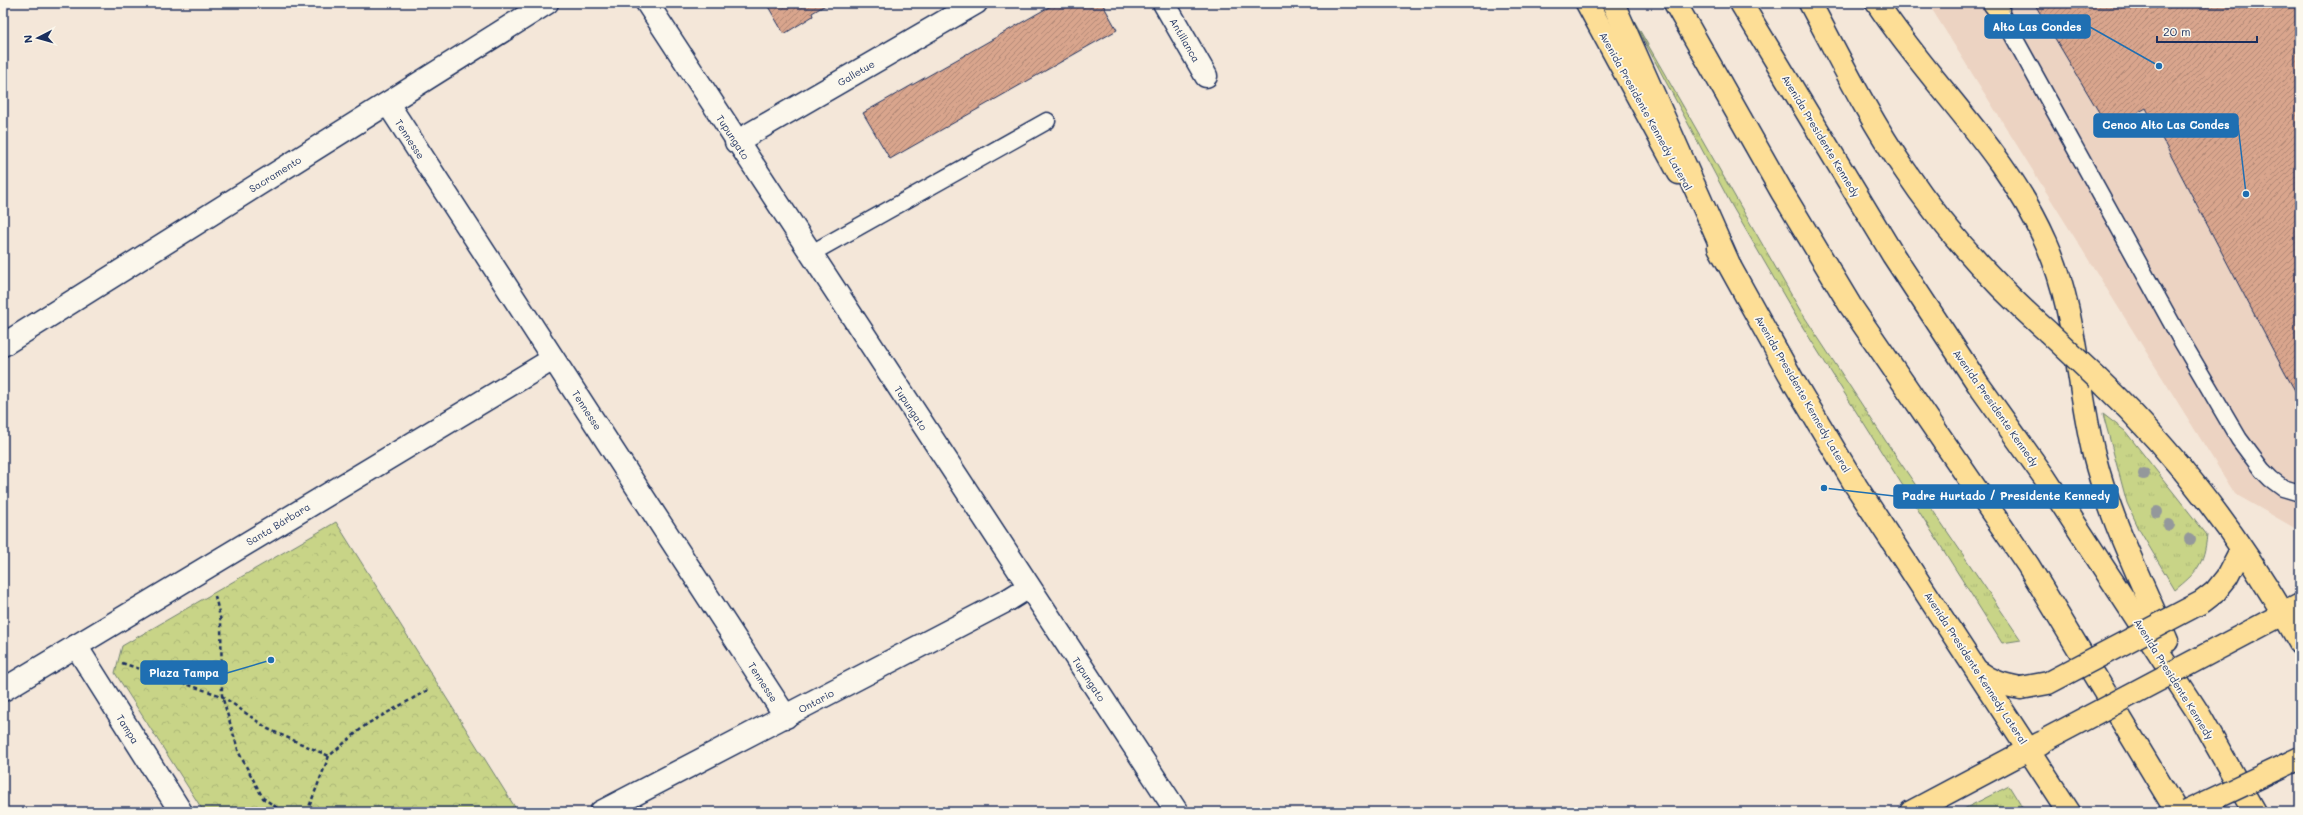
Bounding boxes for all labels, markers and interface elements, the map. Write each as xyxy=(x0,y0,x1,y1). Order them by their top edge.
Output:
street label: Antillanca xyxy=(1167,15,1203,65)
callout: Alto Las Condes xyxy=(1985,15,2090,38)
north arrow xyxy=(18,18,58,58)
scale bar xyxy=(2157,18,2257,44)
text: Alto Las Condes xyxy=(1992,19,2082,34)
text: 20 m xyxy=(2163,23,2191,39)
street label: Avenida Presidente Kennedy Lateral xyxy=(1596,29,1696,193)
text: N xyxy=(20,34,35,44)
street label: Galletue xyxy=(835,57,877,89)
street label: Avenida Presidente Kennedy xyxy=(1779,72,1863,200)
street label: Tupungato xyxy=(713,112,753,162)
callout: Cenco Alto Las Condes xyxy=(2094,114,2238,137)
street label: Tennesse xyxy=(392,116,428,162)
text: Cenco Alto Las Condes xyxy=(2102,117,2230,132)
street label: Sacramento xyxy=(246,152,304,196)
street label: Avenida Presidente Kennedy Lateral xyxy=(1752,313,1854,475)
street label: Avenida Presidente Kennedy xyxy=(1950,347,2042,469)
street label: Tupungato xyxy=(891,383,931,433)
street label: Tennesse xyxy=(569,387,605,433)
callout: Padre Hurtado / Presidente Kennedy xyxy=(1894,485,2118,508)
text: Padre Hurtado / Presidente Kennedy xyxy=(1902,488,2110,503)
street label: Santa Bárbara xyxy=(243,499,313,549)
street label: Avenida Presidente Kennedy Lateral xyxy=(1921,589,2031,747)
street label: Avenida Presidente Kennedy xyxy=(2131,616,2217,742)
street label: Tupungato xyxy=(1069,654,1109,704)
street label: Tennesse xyxy=(745,659,781,705)
callout: Plaza Tampa xyxy=(141,661,227,684)
text: Plaza Tampa xyxy=(149,665,219,680)
street label: Ontario xyxy=(796,686,836,716)
street label: Tampa xyxy=(114,712,142,746)

